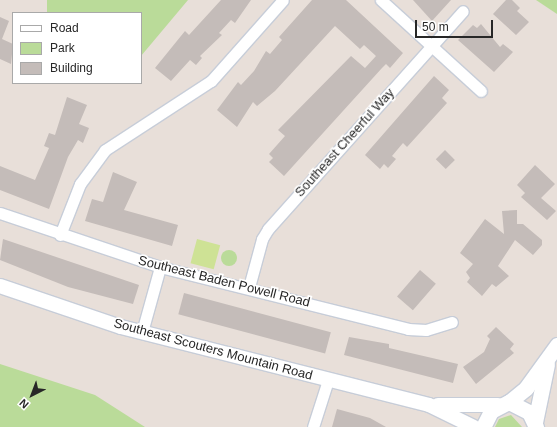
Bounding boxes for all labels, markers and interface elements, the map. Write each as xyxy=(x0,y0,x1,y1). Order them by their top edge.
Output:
legend xyxy=(12,12,142,84)
scale bar xyxy=(417,12,495,38)
text: 50 m xyxy=(422,20,449,34)
text: Road xyxy=(50,21,79,35)
text: Park xyxy=(50,41,75,55)
text: Building xyxy=(50,61,93,75)
street label: Southeast Cheerful Way xyxy=(292,86,398,200)
street label: Southeast Baden Powell Road xyxy=(137,253,311,311)
street label: Southeast Scouters Mountain Road xyxy=(112,316,314,384)
north arrow xyxy=(12,375,52,415)
text: N xyxy=(17,397,31,411)

